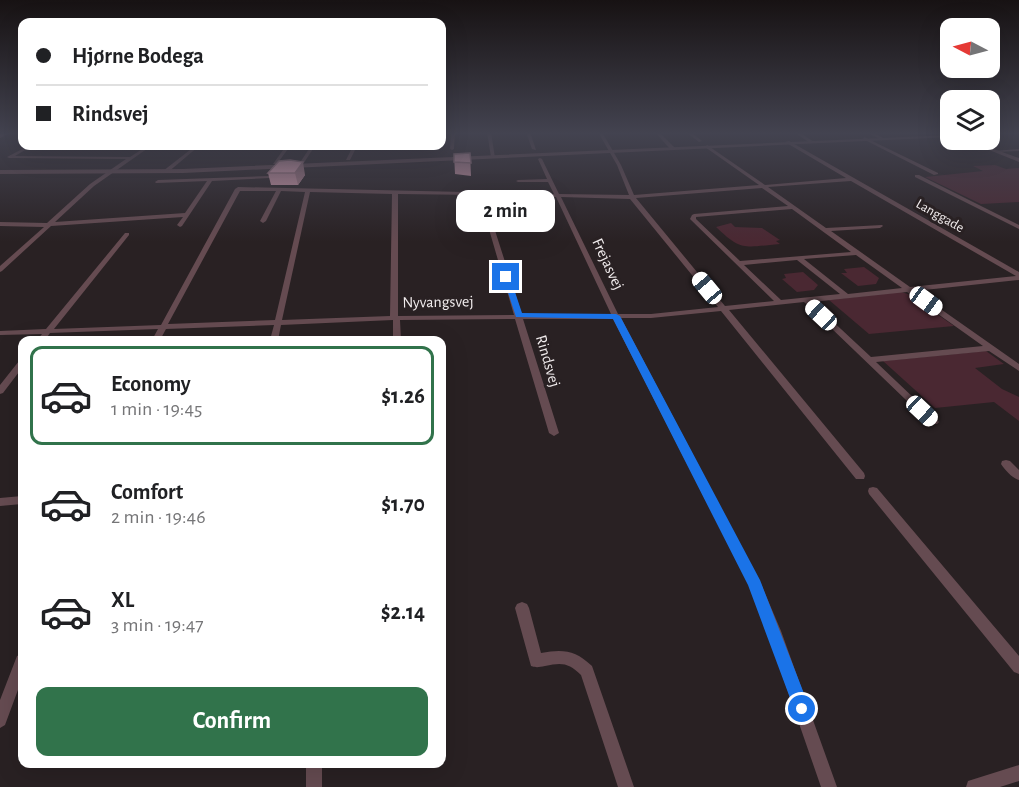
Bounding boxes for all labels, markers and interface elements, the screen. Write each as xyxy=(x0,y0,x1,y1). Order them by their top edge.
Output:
north arrow xyxy=(940,18,1000,78)
map controls xyxy=(940,18,1000,150)
text: Hjørne Bodega xyxy=(72,45,204,67)
button: layers xyxy=(940,90,1000,150)
text: Rindsvej xyxy=(72,103,149,125)
callout: 2 min xyxy=(456,190,556,232)
street label: Langgade xyxy=(914,197,966,235)
text: 2 min xyxy=(483,201,528,221)
street label: Frejasvej xyxy=(588,236,627,293)
route end xyxy=(492,263,519,290)
car xyxy=(689,268,725,308)
car xyxy=(906,283,946,319)
street label: Nyvangsvej xyxy=(402,293,474,312)
car xyxy=(802,296,840,334)
street label: Rindsvej xyxy=(532,333,563,389)
icon: car xyxy=(39,369,93,423)
text: Economy xyxy=(111,373,191,395)
text: $1.26 xyxy=(381,385,425,407)
car xyxy=(903,392,941,430)
text: 1 min · 19:45 xyxy=(111,399,202,419)
icon: car xyxy=(39,477,93,531)
text: Comfort xyxy=(111,481,183,503)
text: $1.70 xyxy=(381,493,425,515)
text: 2 min · 19:46 xyxy=(111,507,206,527)
icon: car xyxy=(39,585,93,639)
text: XL xyxy=(111,589,134,611)
text: $2.14 xyxy=(381,601,425,623)
text: 3 min · 19:47 xyxy=(111,615,204,635)
button: Confirm xyxy=(36,687,428,756)
route start xyxy=(788,695,815,722)

